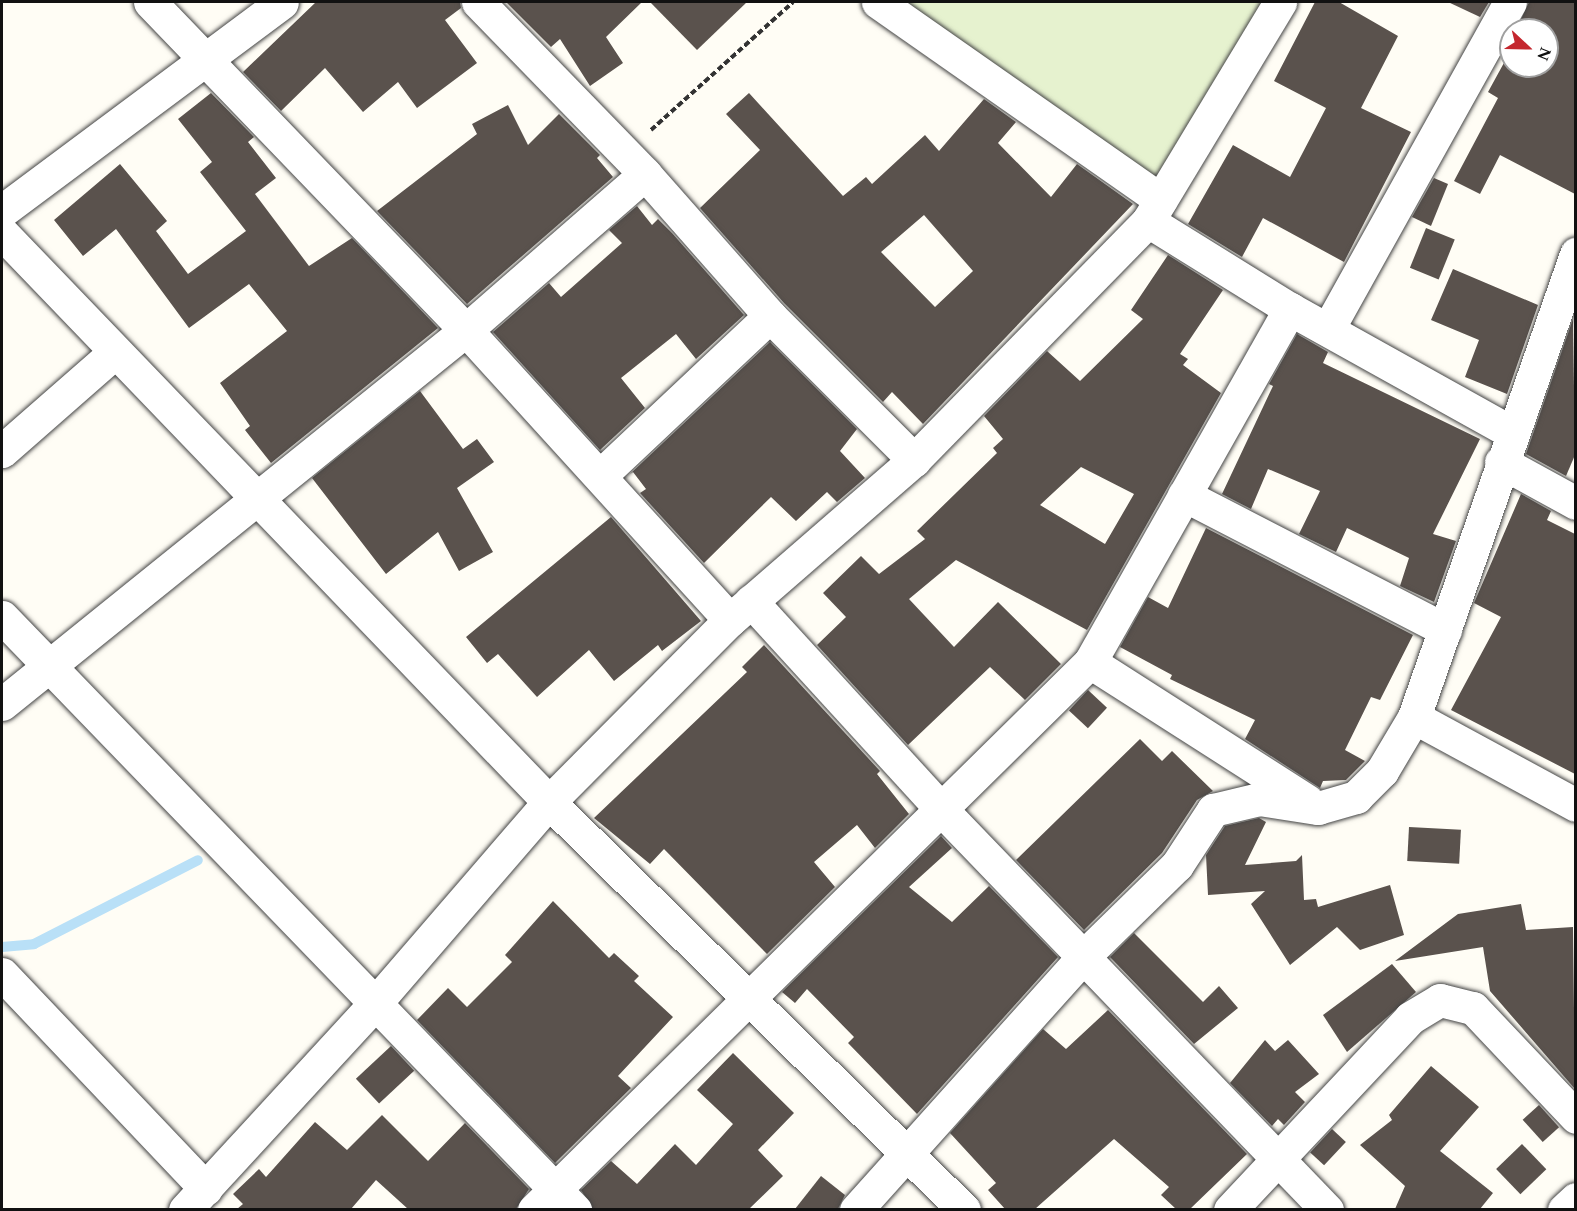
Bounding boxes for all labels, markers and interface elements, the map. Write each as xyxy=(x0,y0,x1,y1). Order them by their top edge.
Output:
north arrow xyxy=(1499,18,1559,78)
text: N xyxy=(1530,43,1557,65)

